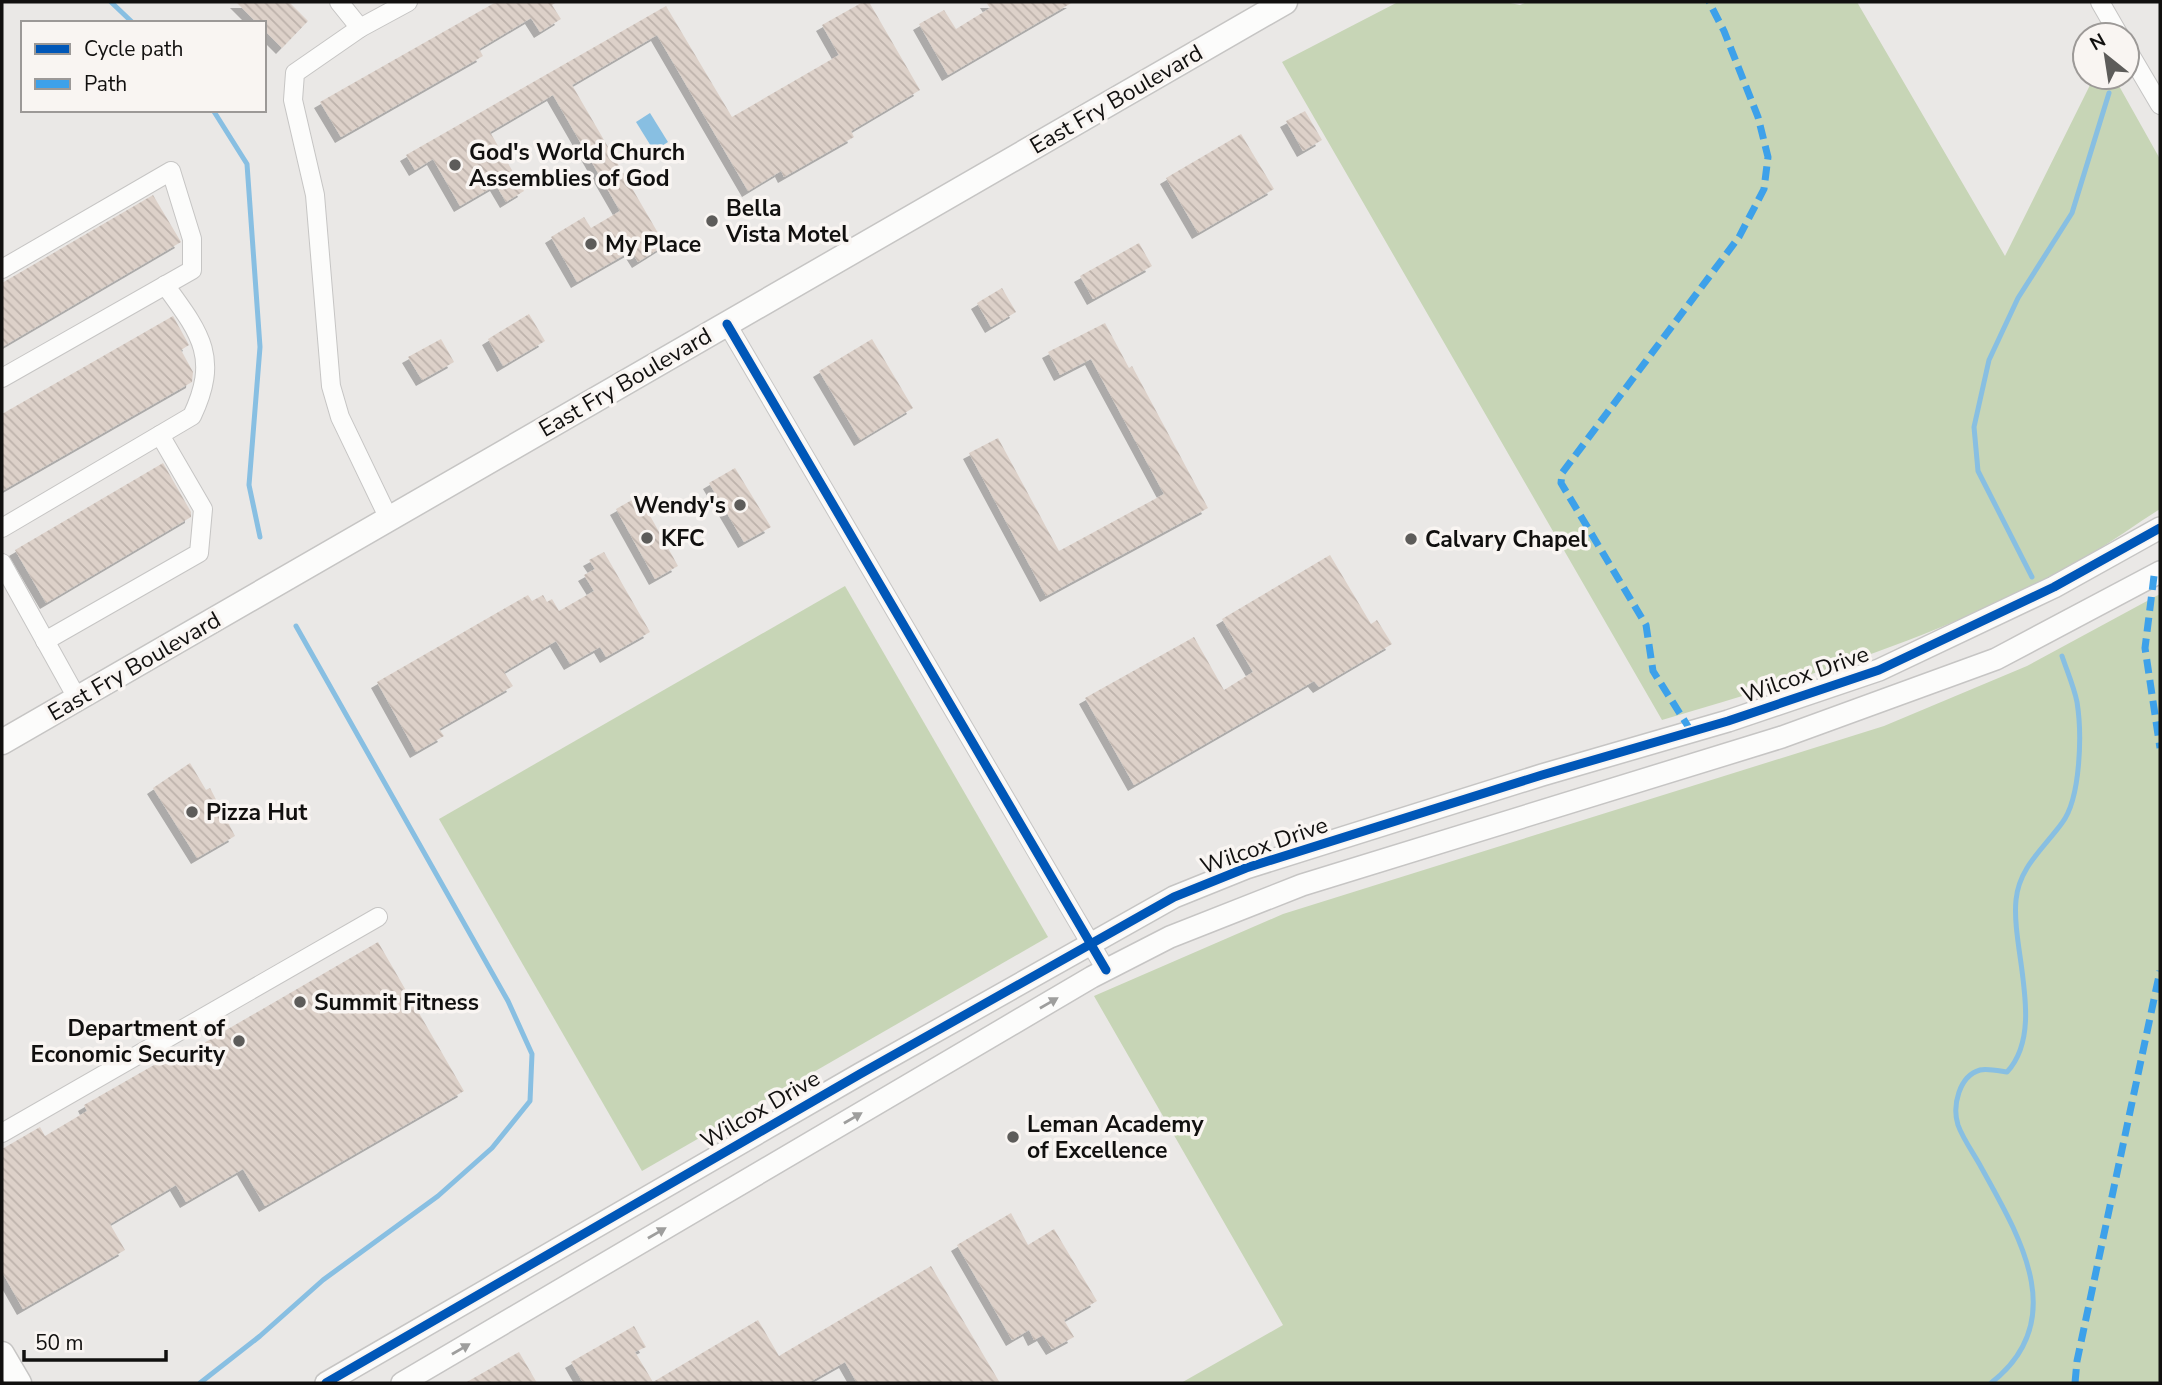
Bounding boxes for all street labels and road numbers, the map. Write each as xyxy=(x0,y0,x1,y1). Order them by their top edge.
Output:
street label: East Fry Boulevard xyxy=(1024,37,1208,162)
street label: East Fry Boulevard xyxy=(533,320,717,445)
street label: East Fry Boulevard xyxy=(42,604,226,729)
street label: Wilcox Drive xyxy=(1737,638,1873,711)
street label: Wilcox Drive xyxy=(1196,809,1332,882)
street label: Wilcox Drive xyxy=(695,1063,826,1156)

